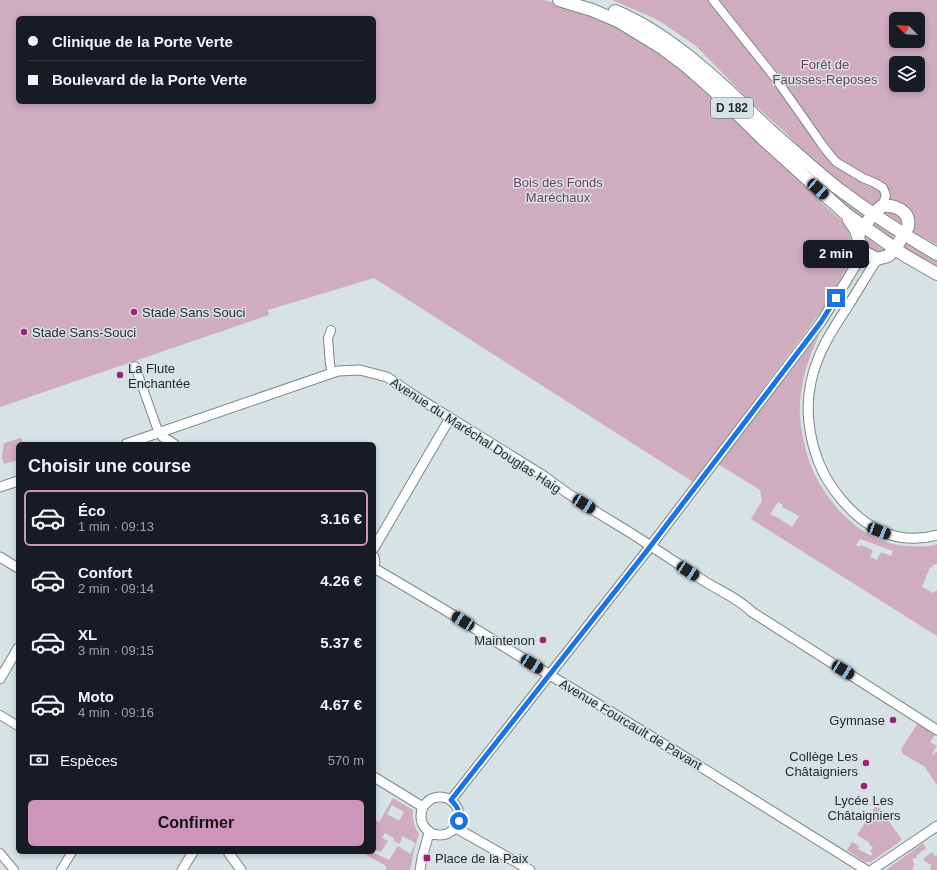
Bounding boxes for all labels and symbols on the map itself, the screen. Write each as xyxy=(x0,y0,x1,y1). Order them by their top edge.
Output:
north arrow xyxy=(889,12,925,48)
park label: Forêt de Fausses-Reposes xyxy=(773,57,878,87)
road number: D 182 xyxy=(711,98,753,118)
park label: Bois des Fonds Maréchaux xyxy=(513,175,603,205)
car xyxy=(805,177,831,201)
callout: 2 min xyxy=(803,240,869,268)
route end xyxy=(827,289,845,307)
place label: Stade Sans Souci xyxy=(142,305,245,320)
marker: Stade Sans Souci xyxy=(129,307,139,317)
place label: Stade Sans-Souci xyxy=(32,325,136,340)
marker: Stade Sans-Souci xyxy=(19,327,29,337)
place label: La Flute Enchantée xyxy=(128,361,190,391)
marker: La Flute Enchantée xyxy=(115,370,125,380)
street label: Avenue du Maréchal Douglas Haig xyxy=(387,374,564,496)
car xyxy=(571,493,597,515)
car xyxy=(866,521,892,541)
car xyxy=(675,559,701,583)
car xyxy=(450,610,476,632)
place label: Maintenon xyxy=(474,633,535,648)
marker: Maintenon xyxy=(538,635,548,645)
car xyxy=(519,653,545,675)
car xyxy=(830,659,856,681)
street label: Avenue Fourcault de Pavant xyxy=(557,676,705,773)
place label: Gymnase xyxy=(829,713,885,728)
marker: Gymnase xyxy=(888,715,898,725)
place label: Collège Les Châtaigniers xyxy=(785,749,859,779)
marker: Collège Les Châtaigniers xyxy=(861,758,871,768)
marker: Lycée Les Châtaigniers xyxy=(859,781,869,791)
place label: Lycée Les Châtaigniers xyxy=(828,793,901,823)
route start xyxy=(450,812,468,830)
place label: Place de la Paix xyxy=(435,851,529,866)
marker: Place de la Paix xyxy=(422,853,432,863)

